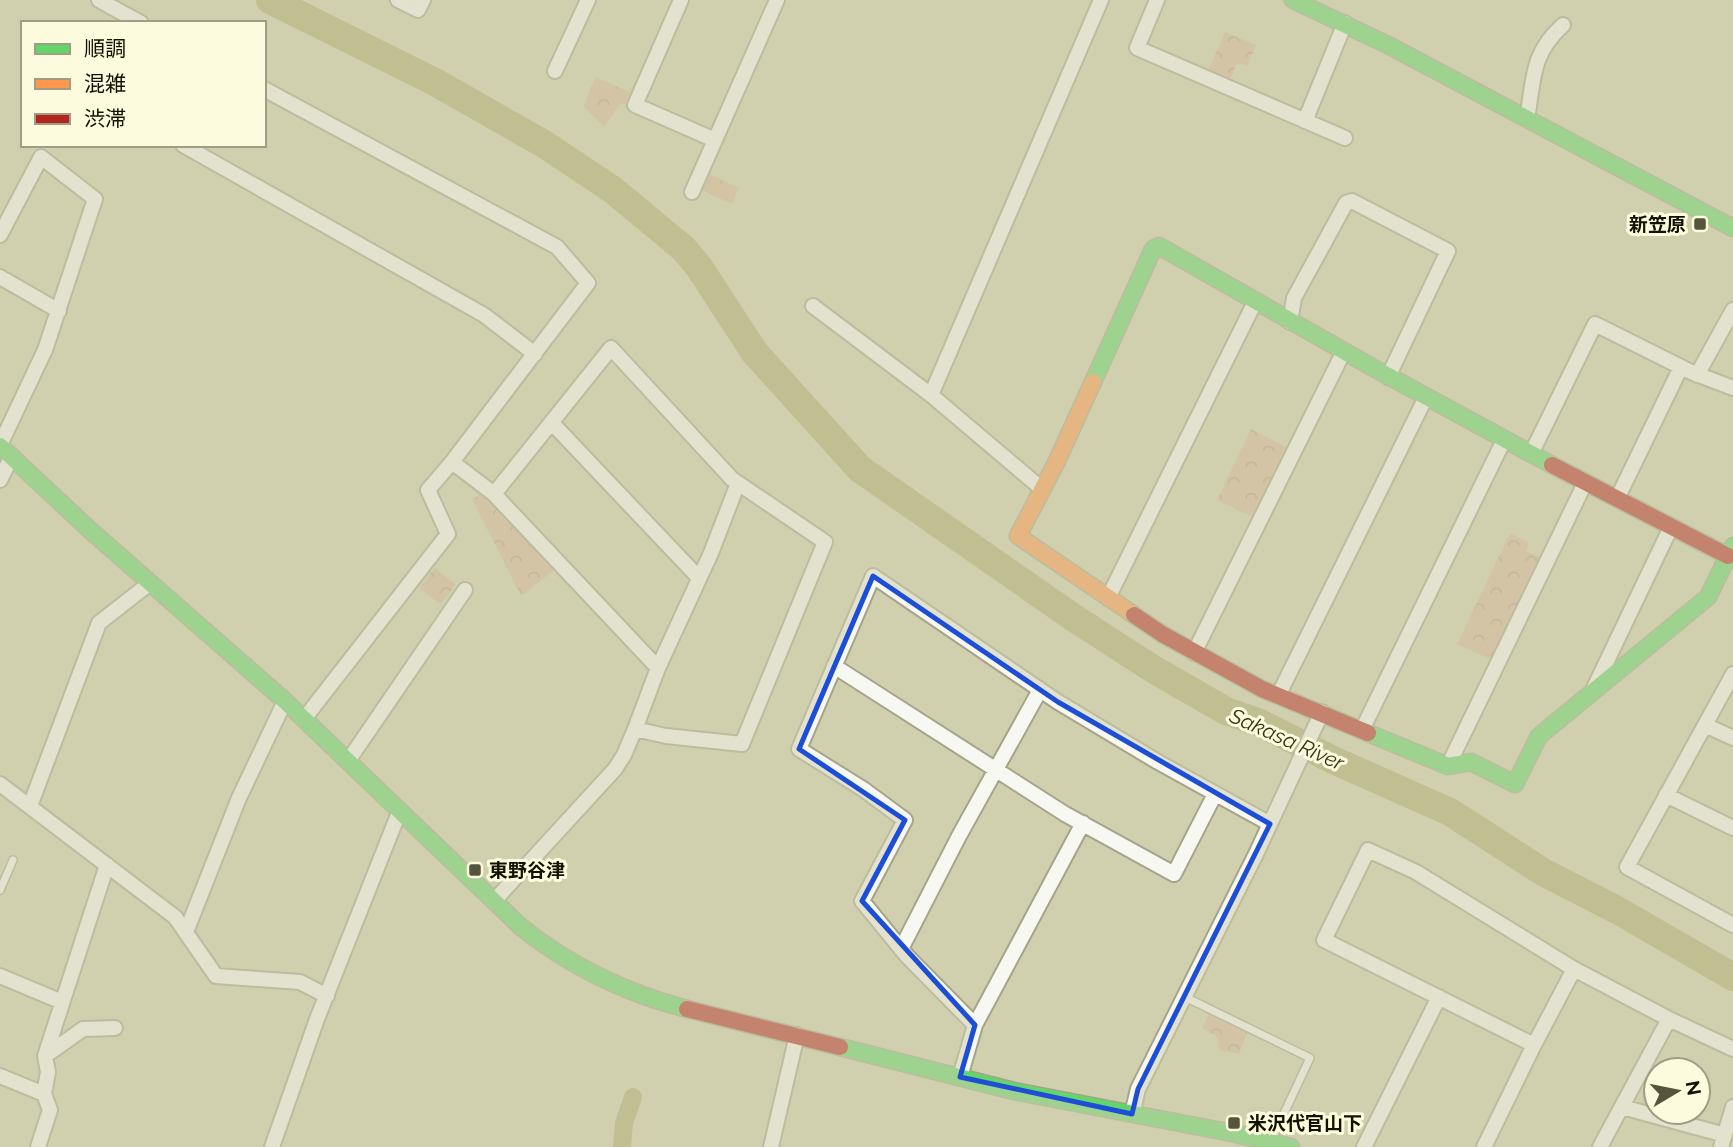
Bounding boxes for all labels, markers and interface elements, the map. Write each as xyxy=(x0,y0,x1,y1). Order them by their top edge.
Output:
legend xyxy=(21,21,266,147)
text: 順調 xyxy=(84,36,126,61)
text: 混雑 xyxy=(84,71,126,96)
text: 渋滞 xyxy=(84,106,126,131)
place label: 新笠原 xyxy=(1629,213,1686,235)
marker: 新笠原 xyxy=(1692,216,1708,232)
water label: Sakasa River xyxy=(1225,702,1349,776)
place label: 東野谷津 xyxy=(489,859,565,881)
marker: 東野谷津 xyxy=(467,862,483,878)
north arrow xyxy=(1642,1056,1712,1126)
text: N xyxy=(1682,1079,1706,1097)
place label: 米沢代官山下 xyxy=(1248,1112,1362,1134)
marker: 米沢代官山下 xyxy=(1226,1115,1242,1131)

